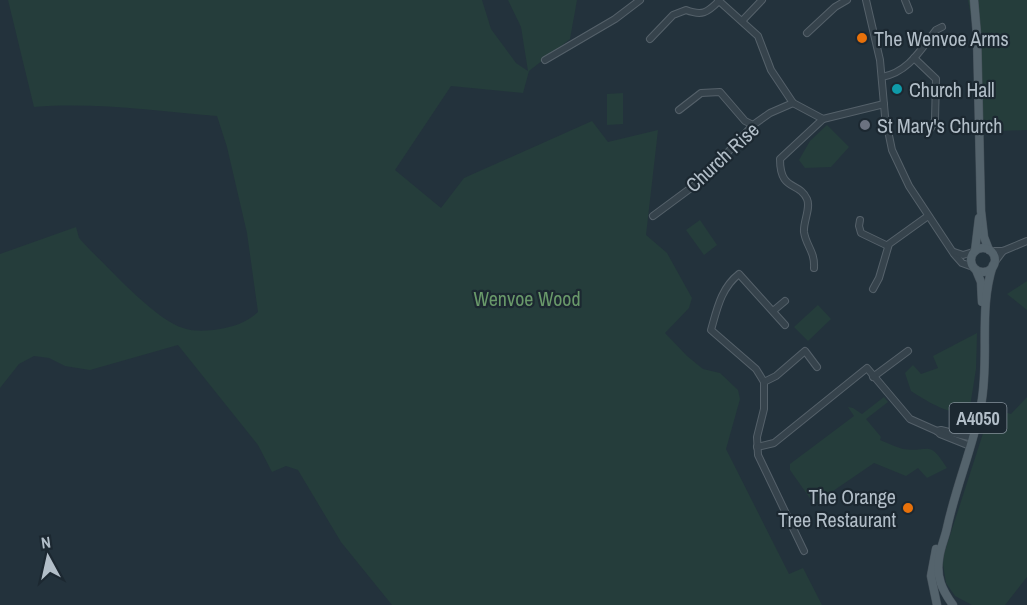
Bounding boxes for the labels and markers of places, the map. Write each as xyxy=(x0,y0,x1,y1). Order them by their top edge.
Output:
place label: The Wenvoe Arms xyxy=(874,25,1009,52)
marker: The Wenvoe Arms xyxy=(855,31,869,45)
place label: Church Hall xyxy=(909,76,995,103)
marker: Church Hall xyxy=(890,82,904,96)
place label: St Mary's Church xyxy=(877,112,1002,139)
marker: St Mary's Church xyxy=(858,118,872,132)
place label: The Orange Tree Restaurant xyxy=(778,483,896,533)
marker: The Orange Tree Restaurant xyxy=(901,501,915,515)

